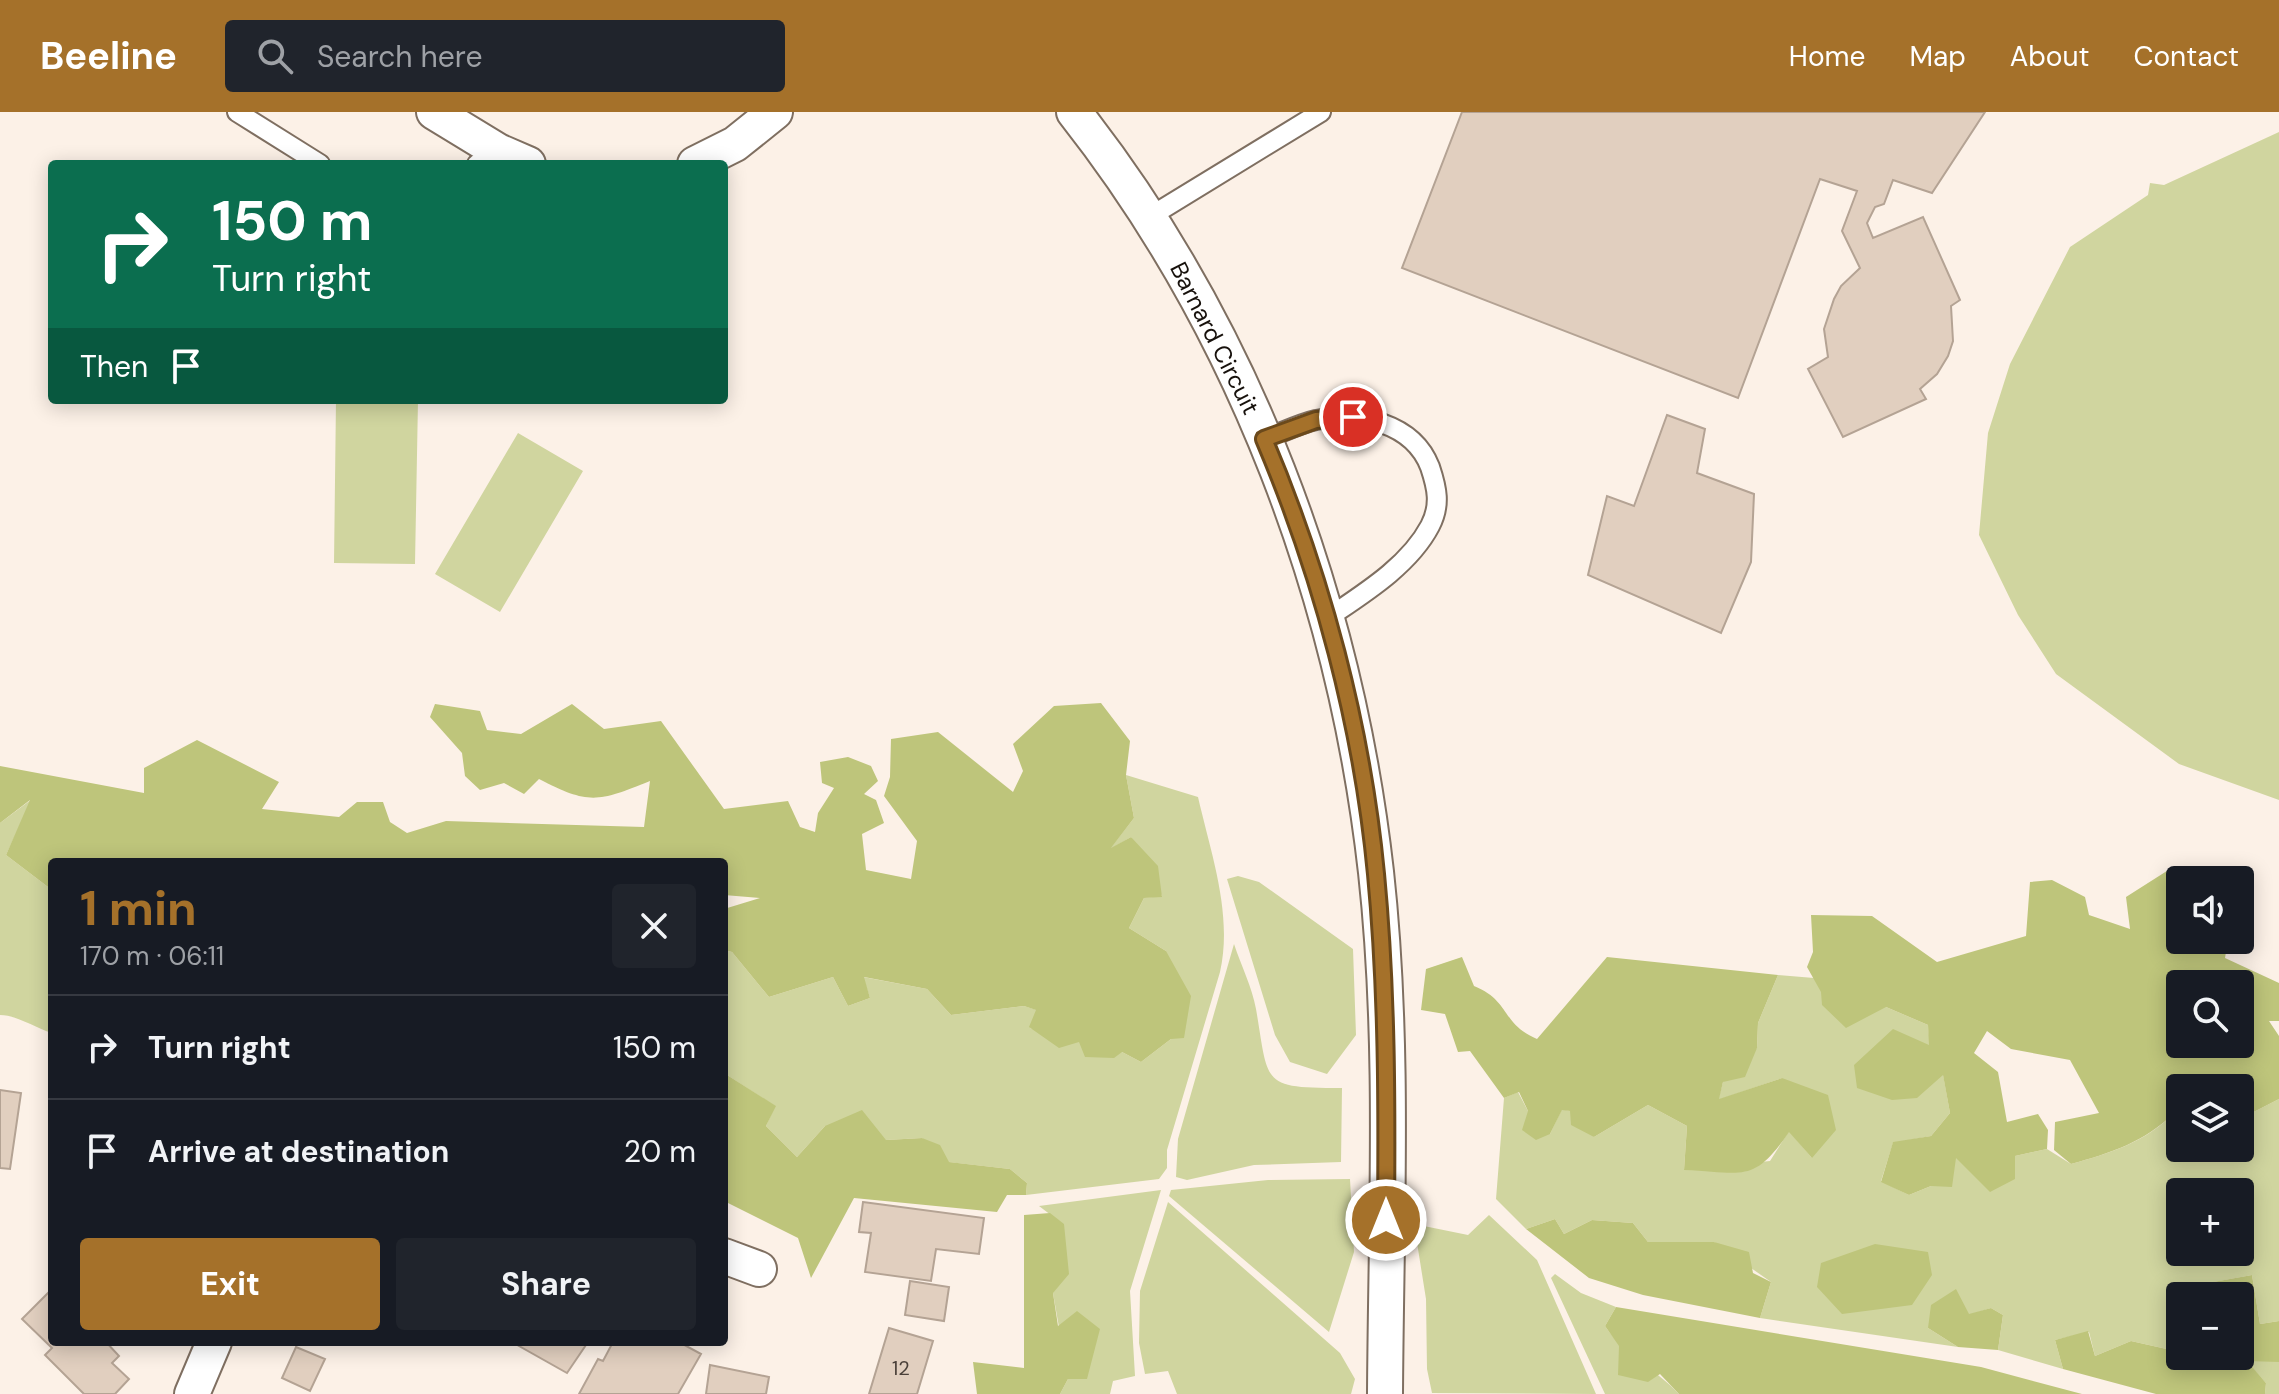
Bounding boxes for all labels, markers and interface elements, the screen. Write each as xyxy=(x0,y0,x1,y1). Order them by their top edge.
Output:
search box xyxy=(225,20,785,92)
text: Beeline xyxy=(40,31,177,81)
icon: search xyxy=(253,34,297,78)
text: Search here xyxy=(317,37,482,76)
text: Home xyxy=(1789,38,1865,75)
text: Map xyxy=(1909,38,1966,75)
text: About xyxy=(2010,38,2089,75)
text: Contact xyxy=(2133,38,2239,75)
text: 150 m xyxy=(212,184,373,257)
icon: right xyxy=(80,192,184,296)
text: Turn right xyxy=(212,255,371,302)
street label: Barnard Circuit xyxy=(1163,257,1267,419)
icon: arrive xyxy=(164,344,208,388)
text: Then xyxy=(80,347,148,386)
pin xyxy=(1319,383,1387,451)
icon: arrive xyxy=(1331,395,1375,439)
map controls xyxy=(2166,866,2254,1370)
button: sound xyxy=(2166,866,2254,954)
text: 1 min xyxy=(80,877,197,940)
button: close xyxy=(612,884,696,968)
text: 170 m · 06:11 xyxy=(80,939,224,973)
button: search xyxy=(2166,970,2254,1058)
icon: right xyxy=(80,1025,124,1069)
text: Turn right xyxy=(148,1028,291,1067)
text: 150 m xyxy=(613,1028,696,1067)
button: layers xyxy=(2166,1074,2254,1162)
icon: arrive xyxy=(80,1129,124,1173)
text: Arrive at destination xyxy=(148,1132,449,1171)
text: 20 m xyxy=(624,1132,696,1171)
position arrow xyxy=(1344,1178,1428,1262)
button: + xyxy=(2166,1178,2254,1266)
button: Exit xyxy=(80,1238,380,1330)
button: Share xyxy=(396,1238,696,1330)
button: − xyxy=(2166,1282,2254,1370)
house number: 12 xyxy=(892,1355,910,1381)

